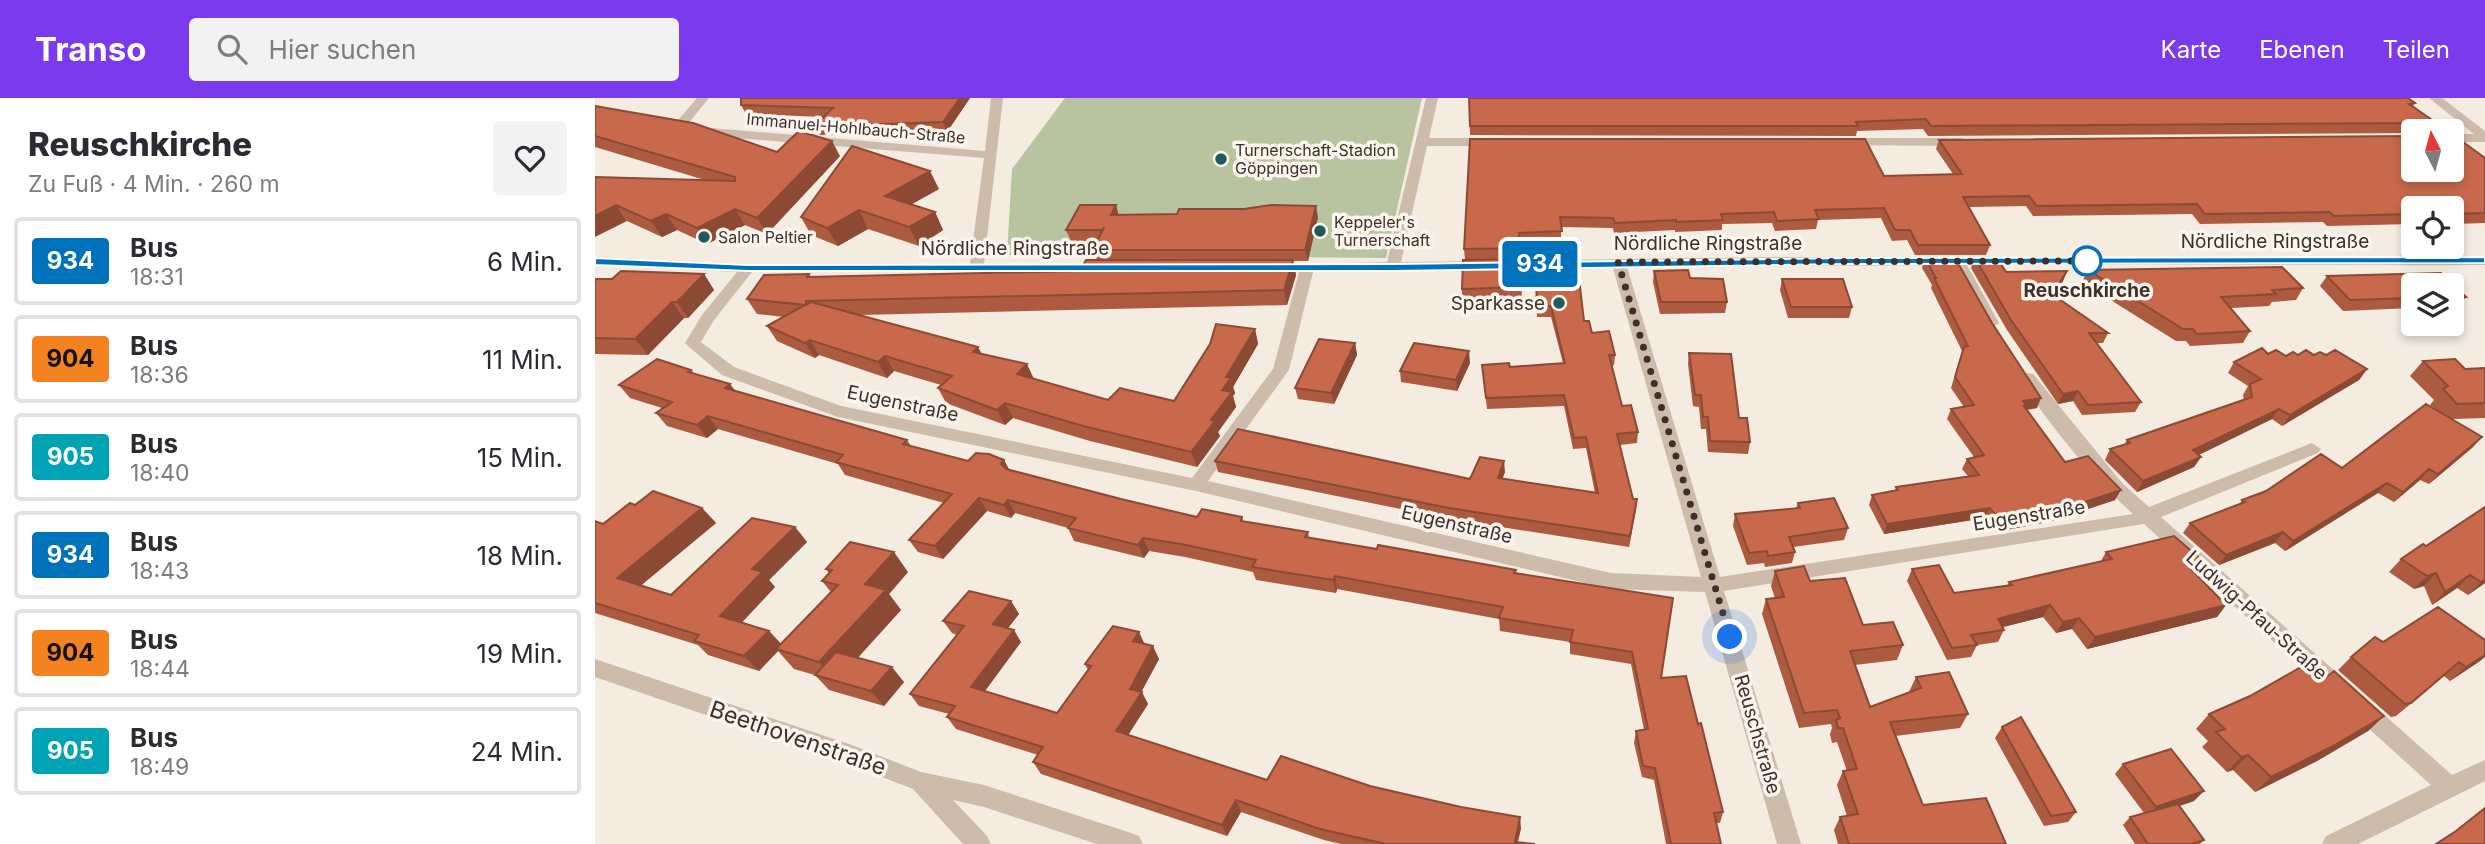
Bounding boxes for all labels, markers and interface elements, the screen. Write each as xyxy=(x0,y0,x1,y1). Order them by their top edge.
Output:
search box xyxy=(189,18,679,81)
text: Transo xyxy=(35,29,147,69)
icon: search xyxy=(213,30,251,68)
text: Hier suchen xyxy=(269,34,416,65)
text: Karte xyxy=(2161,35,2221,64)
text: Ebenen xyxy=(2259,35,2345,64)
text: Teilen xyxy=(2383,35,2450,64)
street label: Immanuel-Hohlbauch-Straße xyxy=(746,108,966,148)
north arrow xyxy=(2401,119,2464,182)
map controls xyxy=(2401,119,2464,336)
button: heart xyxy=(493,121,567,195)
text: Reuschkirche xyxy=(28,124,252,164)
place label: Turnerschaft-Stadion Göppingen xyxy=(1235,140,1396,178)
marker: Turnerschaft-Stadion Göppingen xyxy=(1213,151,1229,167)
text: Zu Fuß · 4 Min. · 260 m xyxy=(28,170,280,198)
button: locate xyxy=(2401,196,2464,259)
place label: Keppeler's Turnerschaft xyxy=(1334,212,1430,250)
marker: Keppeler's Turnerschaft xyxy=(1312,223,1328,239)
place label: Salon Peltier xyxy=(718,227,813,247)
marker: Salon Peltier xyxy=(696,229,712,245)
street label: Nördliche Ringstraße xyxy=(2181,230,2369,253)
text: Bus xyxy=(130,232,178,263)
street label: Nördliche Ringstraße xyxy=(1614,232,1802,255)
street label: Nördliche Ringstraße xyxy=(921,237,1109,260)
line badge: 934 xyxy=(1500,241,1580,287)
text: 934 xyxy=(47,246,94,275)
text: 6 Min. xyxy=(487,246,563,277)
marker: Reuschkirche xyxy=(2072,246,2102,276)
text: 934 xyxy=(1516,249,1564,278)
text: 18:31 xyxy=(130,263,184,291)
button: layers xyxy=(2401,273,2464,336)
place label: Reuschkirche xyxy=(2024,279,2150,302)
place label: Sparkasse xyxy=(1451,292,1545,315)
marker: Sparkasse xyxy=(1551,295,1567,311)
text: Bus xyxy=(130,330,178,361)
text: 904 xyxy=(47,344,95,373)
text: 11 Min. xyxy=(482,344,563,375)
text: 18:36 xyxy=(130,361,189,389)
street label: Eugenstraße xyxy=(845,380,961,427)
text: Bus xyxy=(130,428,178,459)
text: 905 xyxy=(47,442,94,471)
text: 15 Min. xyxy=(477,442,563,473)
text: 18:40 xyxy=(130,459,190,487)
street label: Eugenstraße xyxy=(1971,495,2087,536)
street label: Eugenstraße xyxy=(1399,501,1515,548)
text: Bus xyxy=(130,526,178,557)
text: 934 xyxy=(47,540,94,569)
text: 18 Min. xyxy=(476,540,563,571)
street label: Ludwig-Pfau-Straße xyxy=(2181,546,2332,685)
text: 18:43 xyxy=(130,557,189,585)
your location xyxy=(1712,619,1747,654)
text: Bus xyxy=(130,624,178,655)
text: 904 xyxy=(47,638,95,667)
text: 19 Min. xyxy=(476,638,563,669)
text: 18:44 xyxy=(130,655,190,683)
street label: Reuschstraße xyxy=(1729,672,1786,797)
street label: Beethovenstraße xyxy=(706,695,890,781)
text: Bus xyxy=(130,722,178,753)
text: 905 xyxy=(47,736,94,765)
text: 24 Min. xyxy=(471,736,563,767)
text: 18:49 xyxy=(130,753,189,781)

